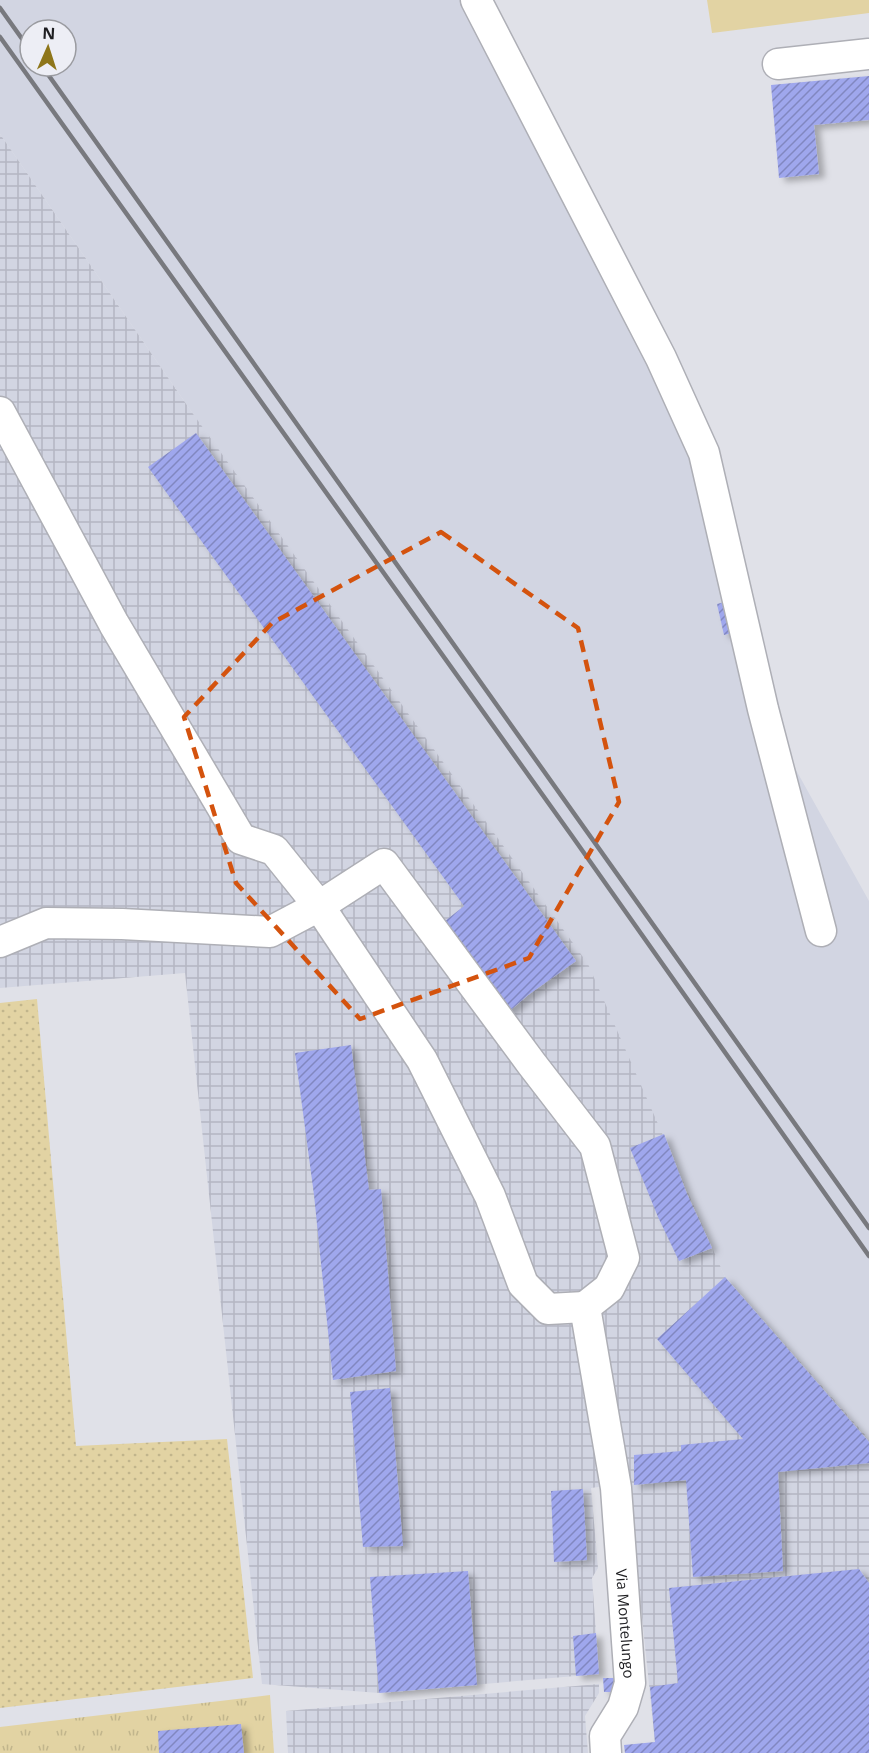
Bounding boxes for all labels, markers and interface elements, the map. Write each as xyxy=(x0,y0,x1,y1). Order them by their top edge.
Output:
north arrow xyxy=(18,18,78,78)
text: N xyxy=(42,22,56,44)
street label: Via Montelungo xyxy=(612,1568,640,1679)

